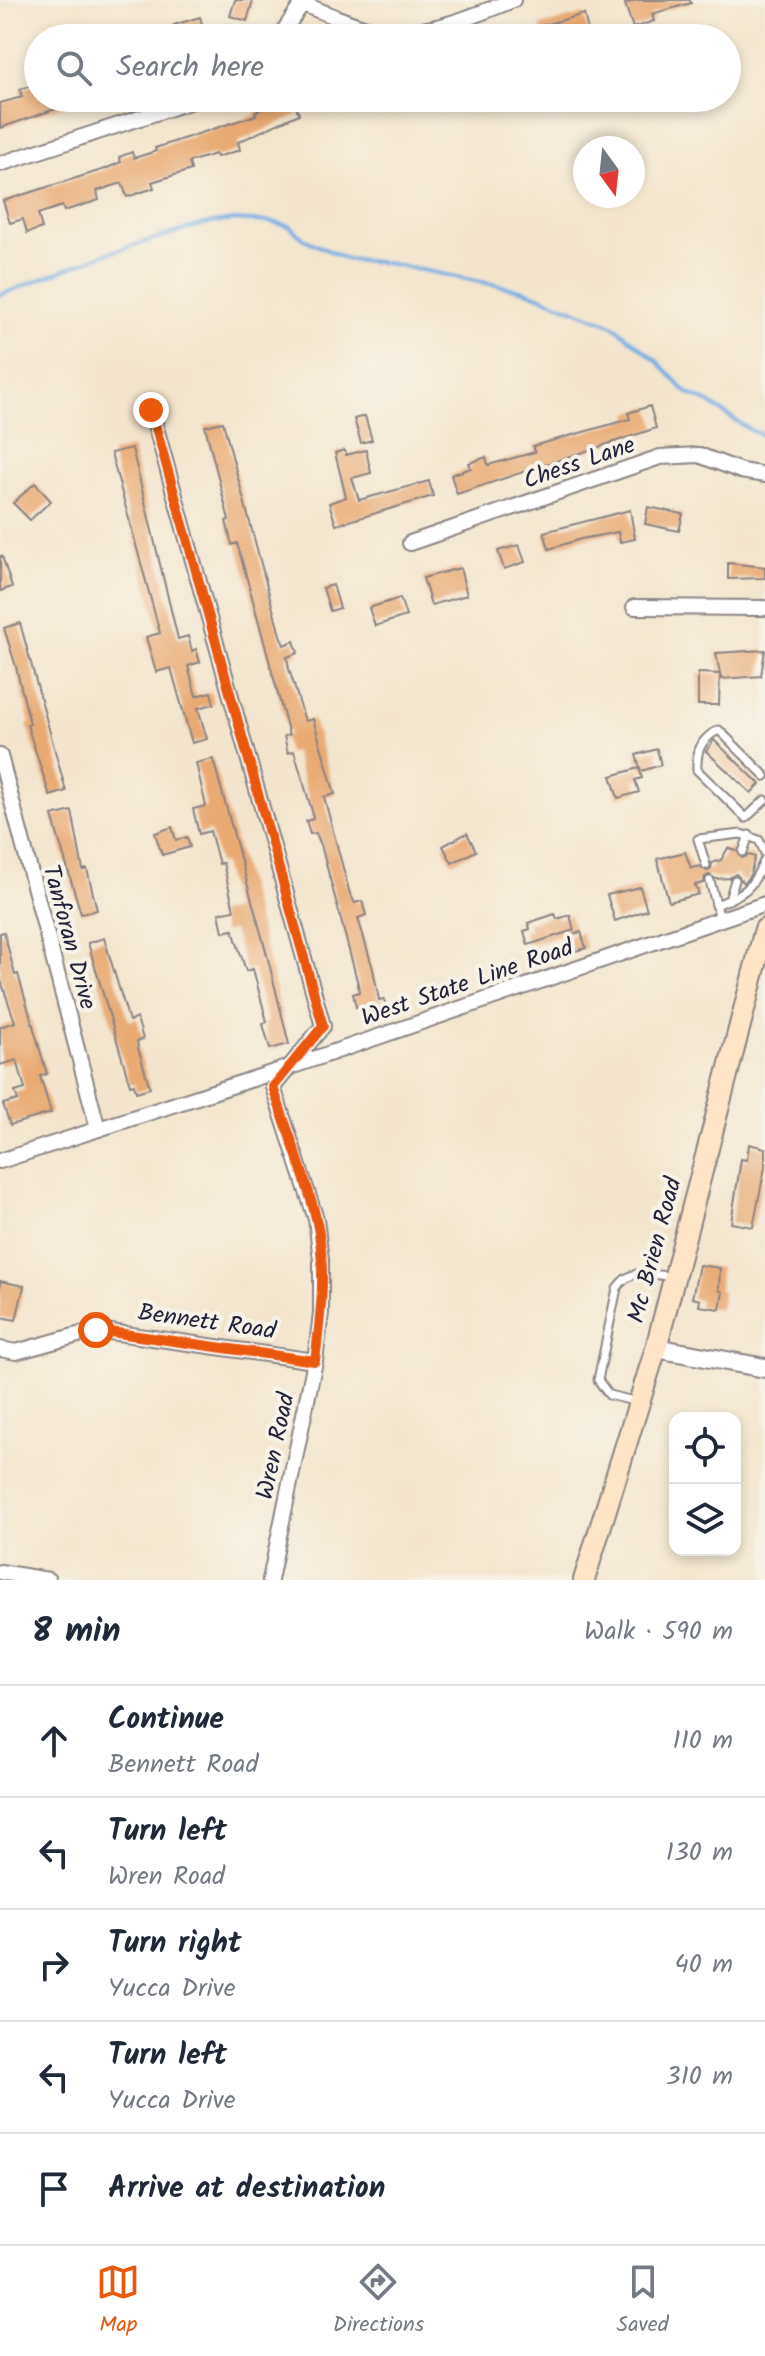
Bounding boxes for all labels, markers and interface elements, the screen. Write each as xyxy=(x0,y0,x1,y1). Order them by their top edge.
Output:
search box xyxy=(24,24,741,112)
text: Search here xyxy=(116,44,264,92)
icon: search xyxy=(52,46,96,90)
north arrow xyxy=(573,136,645,208)
route end xyxy=(133,392,169,428)
street label: Chess Lane xyxy=(518,426,641,501)
street label: Tanforan Drive xyxy=(31,861,107,1014)
street label: West State Line Road xyxy=(356,929,580,1038)
street label: Mc Brien Road xyxy=(617,1172,694,1328)
street label: Bennett Road xyxy=(135,1294,279,1352)
route start xyxy=(78,1312,114,1348)
street label: Wren Road xyxy=(246,1388,307,1503)
map controls xyxy=(669,1412,741,1556)
button: locate xyxy=(669,1412,741,1484)
button: layers xyxy=(669,1484,741,1556)
text: 8 min xyxy=(32,1605,121,1659)
text: Walk · 590 m xyxy=(584,1611,733,1653)
text: Continue xyxy=(108,1696,224,1744)
icon: ahead xyxy=(32,1719,76,1763)
text: 110 m xyxy=(673,1720,733,1762)
text: Bennett Road xyxy=(108,1744,258,1786)
text: Turn left xyxy=(108,1808,227,1856)
icon: left xyxy=(32,1831,76,1875)
text: 130 m xyxy=(666,1832,733,1874)
text: Wren Road xyxy=(108,1856,225,1898)
text: Turn right xyxy=(108,1920,241,1968)
icon: right xyxy=(32,1943,76,1987)
text: 40 m xyxy=(675,1944,733,1986)
text: Yucca Drive xyxy=(108,1968,235,2010)
text: Turn left xyxy=(108,2032,227,2080)
icon: left xyxy=(32,2055,76,2099)
text: 310 m xyxy=(666,2056,733,2098)
text: Yucca Drive xyxy=(108,2080,235,2122)
text: Arrive at destination xyxy=(108,2165,385,2213)
icon: arrive xyxy=(32,2167,76,2211)
tab: Map xyxy=(96,2260,140,2343)
tab: Directions xyxy=(333,2260,424,2343)
tab: Saved xyxy=(617,2260,669,2343)

